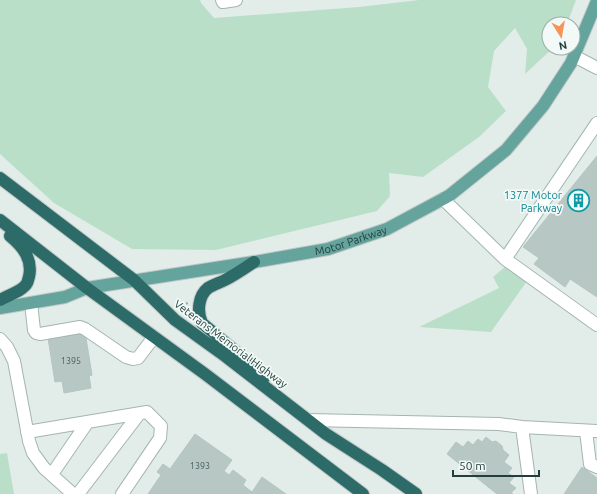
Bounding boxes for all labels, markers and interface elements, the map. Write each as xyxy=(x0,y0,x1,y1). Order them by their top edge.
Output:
north arrow xyxy=(541,16,581,56)
text: N xyxy=(558,39,568,52)
building icon: 1377 Motor Parkway xyxy=(565,188,591,214)
place label: 1377 Motor Parkway xyxy=(504,189,563,214)
street label: Motor Parkway xyxy=(314,223,389,257)
street label: Veterans Memorial Highway xyxy=(172,298,290,391)
house number: 1395 xyxy=(61,356,81,366)
scale bar xyxy=(453,452,539,478)
text: 50 m xyxy=(459,459,486,472)
house number: 1393 xyxy=(190,461,210,471)

